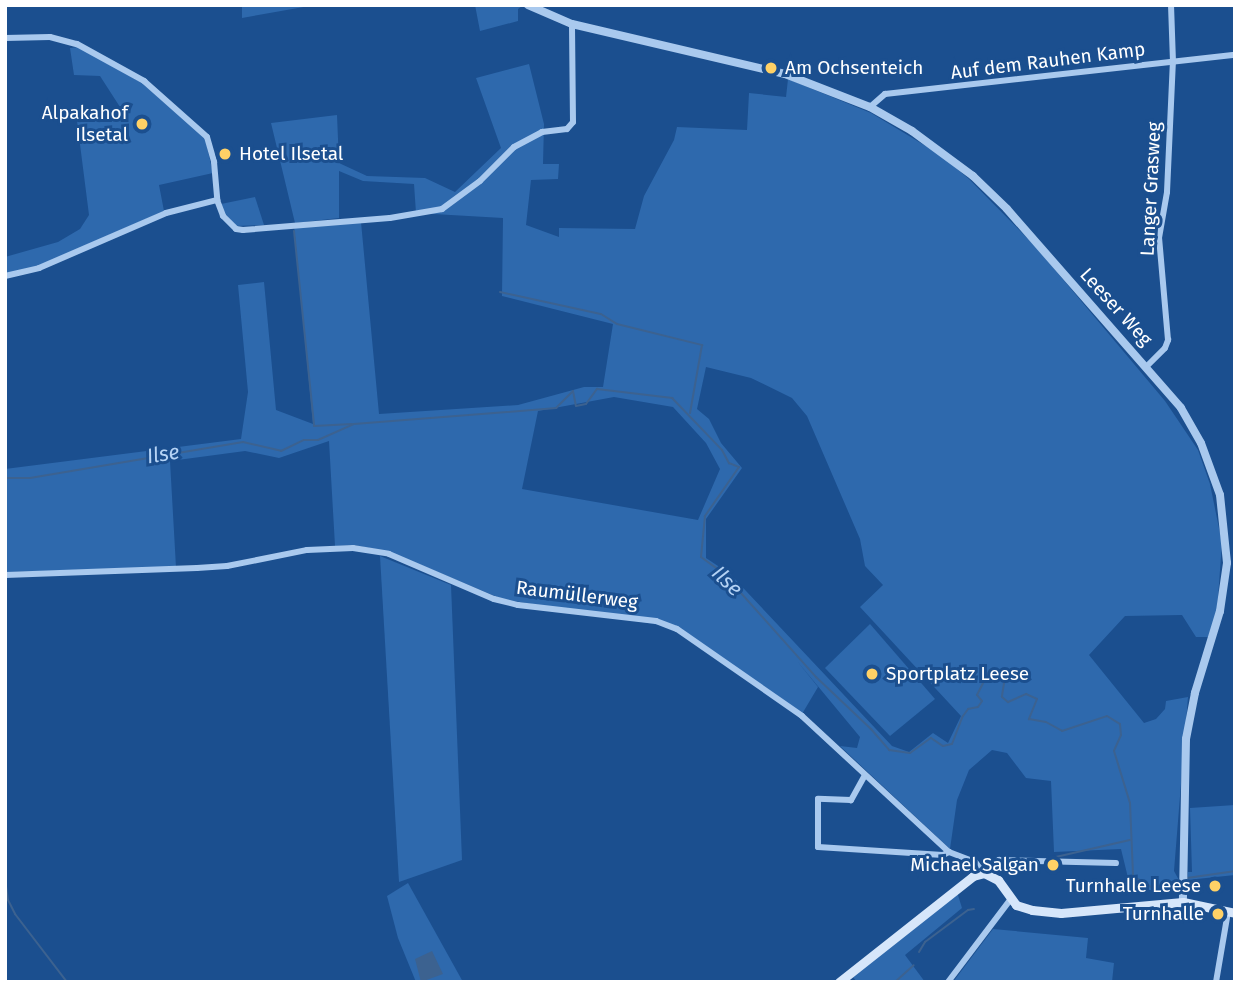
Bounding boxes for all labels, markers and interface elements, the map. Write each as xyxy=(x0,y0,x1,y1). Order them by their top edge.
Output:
street label: Auf dem Rauhen Kamp xyxy=(949,38,1147,84)
place label: Am Ochsenteich xyxy=(785,57,923,79)
marker: Am Ochsenteich xyxy=(763,60,779,76)
place label: Alpakahof Ilsetal xyxy=(42,102,128,146)
marker: Alpakahof Ilsetal xyxy=(134,116,150,132)
street label: Langer Grasweg xyxy=(1136,121,1166,257)
place label: Hotel Ilsetal xyxy=(239,143,343,165)
marker: Hotel Ilsetal xyxy=(217,146,233,162)
street label: Leeser Weg xyxy=(1075,263,1157,351)
water label: Ilse xyxy=(145,439,181,469)
water label: Ilse xyxy=(706,561,748,601)
street label: Raumüllerweg xyxy=(515,576,639,614)
place label: Sportplatz Leese xyxy=(886,663,1029,685)
marker: Sportplatz Leese xyxy=(864,666,880,682)
place label: Michael Salgan xyxy=(910,854,1039,876)
marker: Michael Salgan xyxy=(1045,857,1061,873)
place label: Turnhalle Leese xyxy=(1066,875,1201,897)
marker: Turnhalle Leese xyxy=(1207,878,1223,894)
place label: Turnhalle xyxy=(1123,903,1204,925)
marker: Turnhalle xyxy=(1210,906,1226,922)

